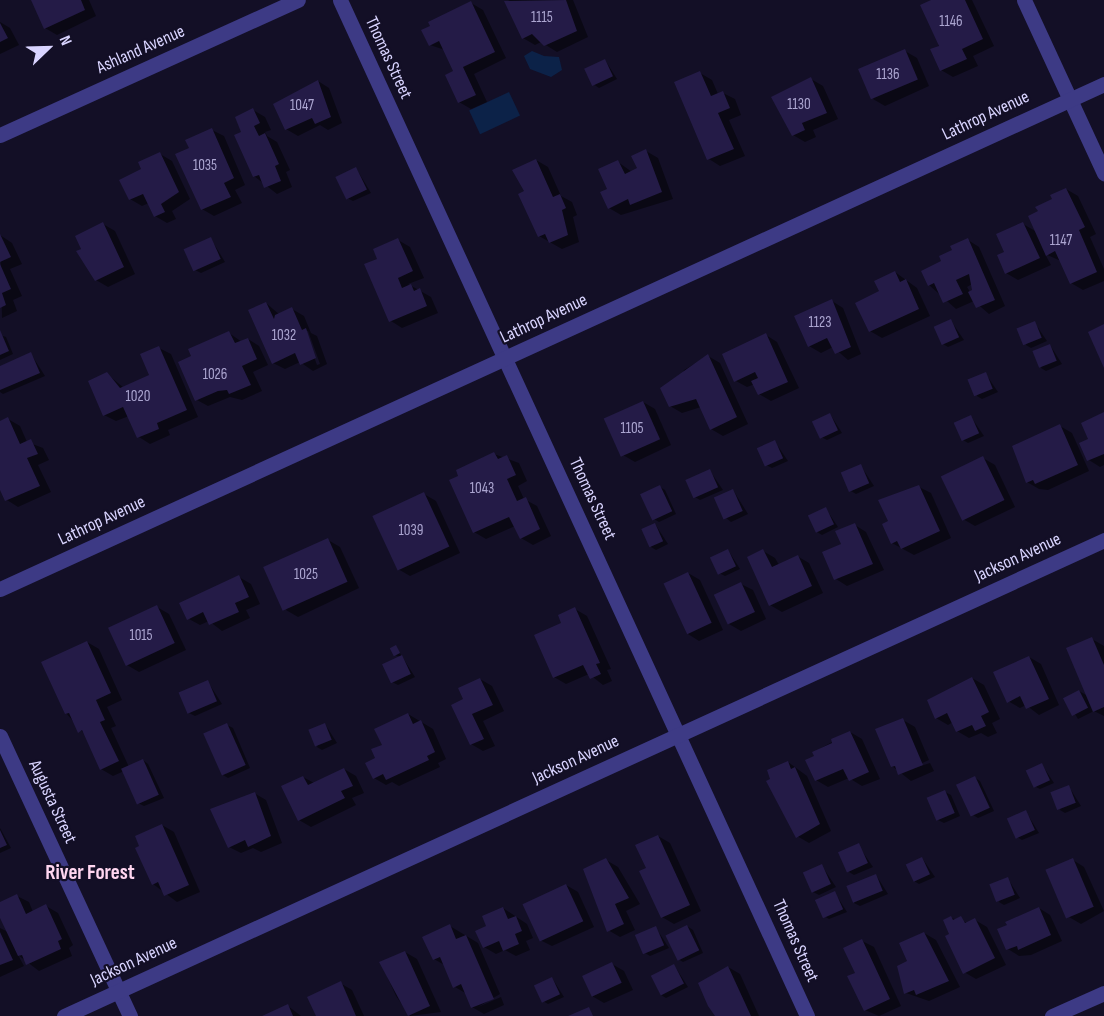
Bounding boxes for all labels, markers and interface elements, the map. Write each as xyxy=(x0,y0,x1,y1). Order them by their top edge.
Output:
house number: 1115 xyxy=(531,9,553,27)
house number: 1146 xyxy=(939,13,963,31)
street label: Thomas Street xyxy=(360,14,416,102)
north arrow xyxy=(18,18,78,78)
street label: Ashland Avenue xyxy=(94,21,188,79)
text: N xyxy=(55,33,75,48)
house number: 1136 xyxy=(876,66,900,84)
street label: Lathrop Avenue xyxy=(939,86,1033,146)
house number: 1130 xyxy=(787,96,811,114)
house number: 1047 xyxy=(290,97,314,115)
house number: 1035 xyxy=(193,157,217,175)
house number: 1147 xyxy=(1050,232,1072,250)
street label: Lathrop Avenue xyxy=(497,289,591,349)
house number: 1123 xyxy=(808,314,832,332)
house number: 1032 xyxy=(272,327,296,345)
house number: 1026 xyxy=(203,366,227,384)
house number: 1020 xyxy=(126,388,150,406)
house number: 1105 xyxy=(620,420,644,438)
street label: Thomas Street xyxy=(564,455,620,543)
house number: 1043 xyxy=(470,480,494,498)
street label: Lathrop Avenue xyxy=(55,491,149,551)
house number: 1039 xyxy=(399,522,423,540)
street label: Jackson Avenue xyxy=(971,529,1065,587)
house number: 1025 xyxy=(294,566,318,584)
house number: 1015 xyxy=(129,627,153,645)
street label: Jackson Avenue xyxy=(529,731,623,789)
street label: Augusta Street xyxy=(23,757,81,847)
district label: River Forest xyxy=(45,860,135,886)
street label: Thomas Street xyxy=(767,896,823,986)
street label: Jackson Avenue xyxy=(87,933,181,991)

